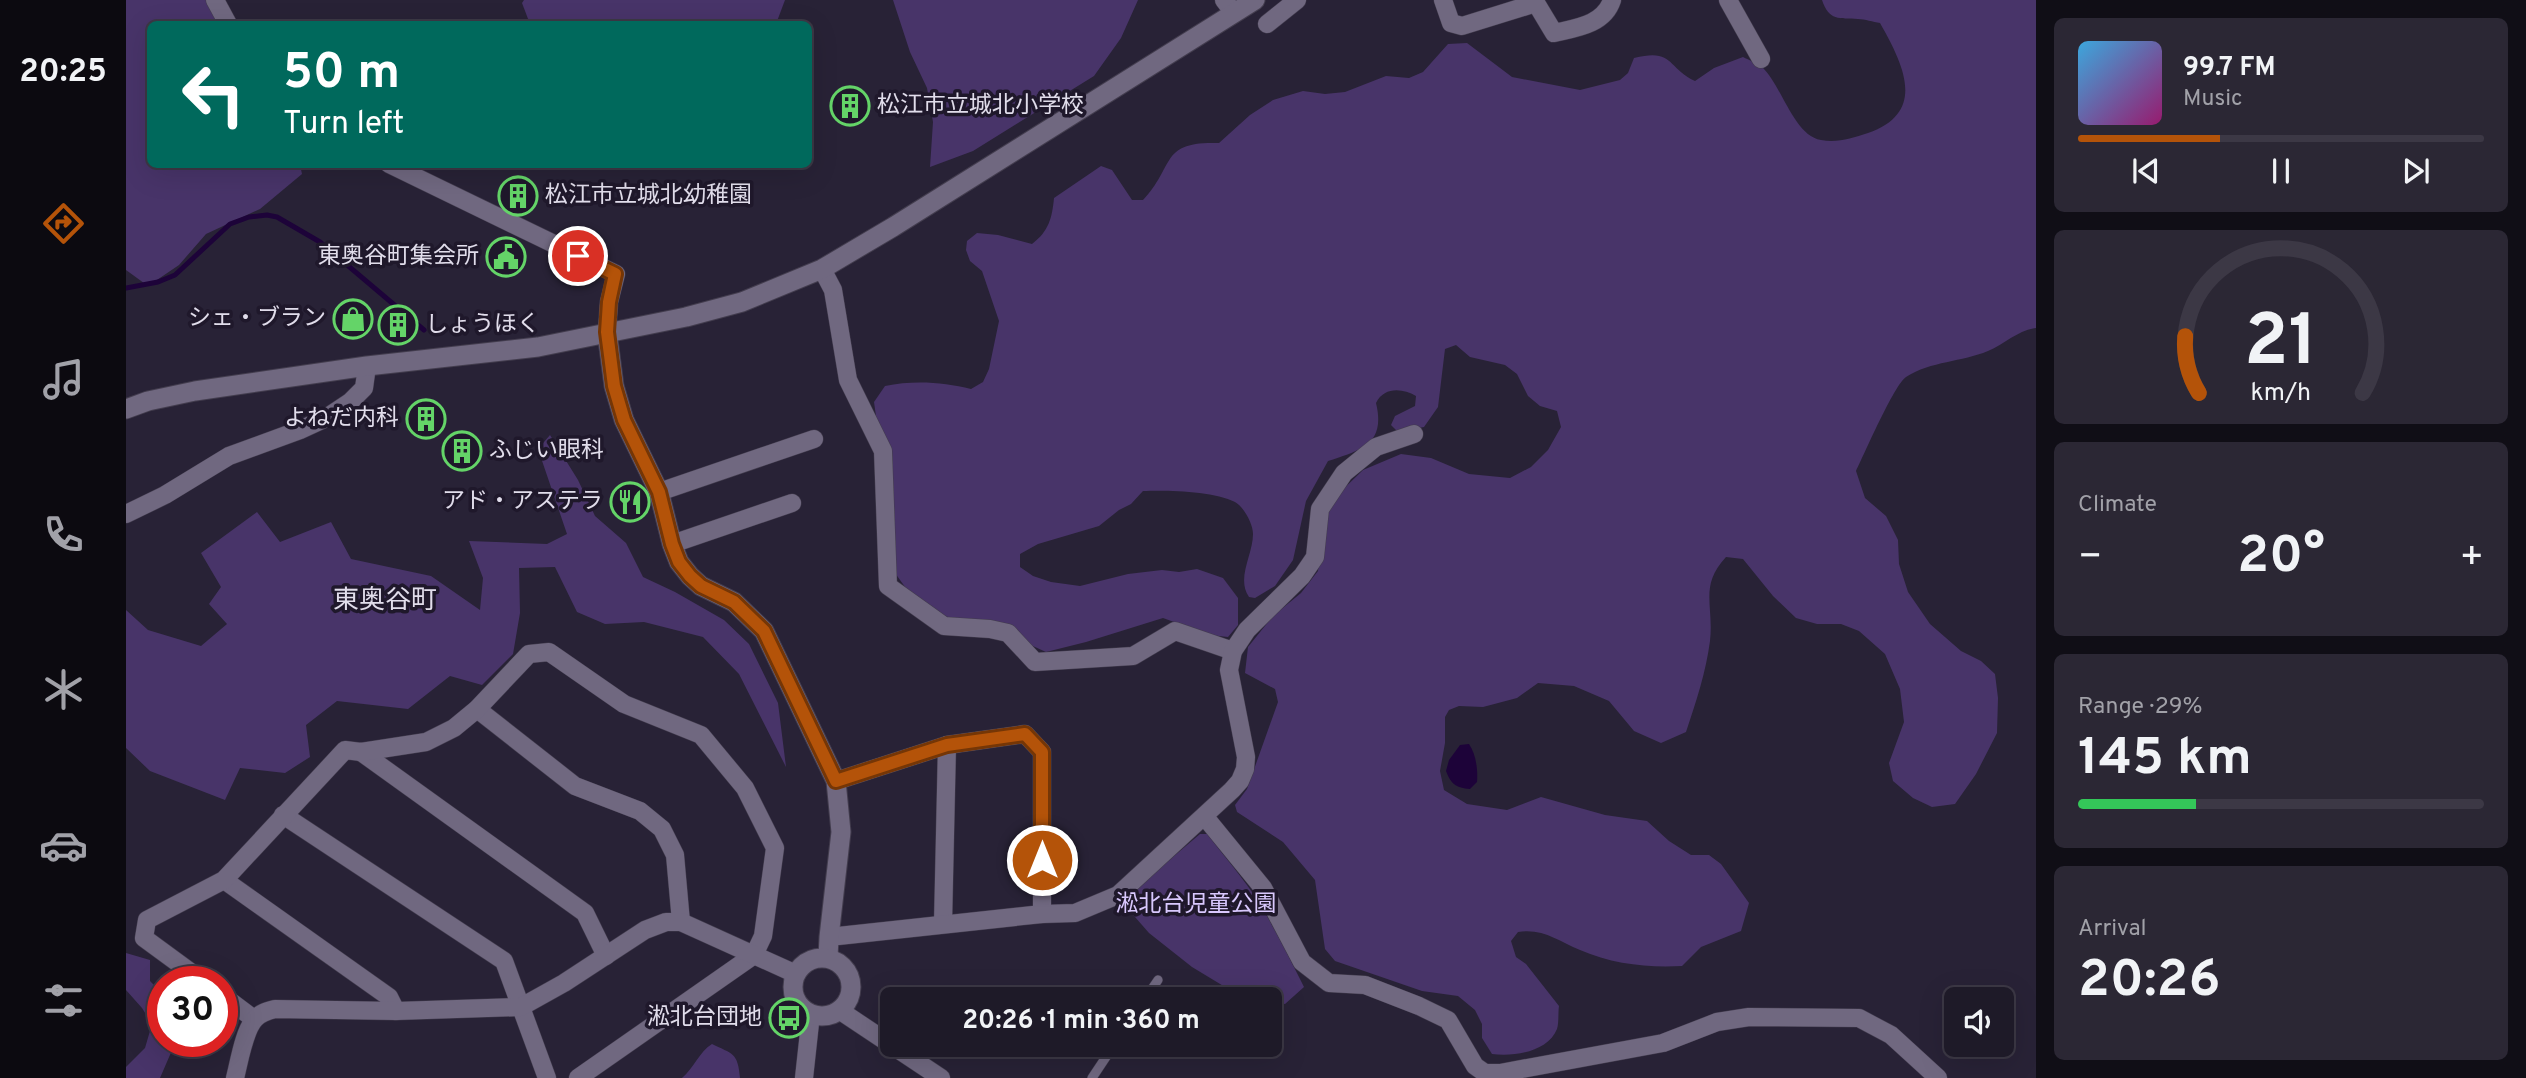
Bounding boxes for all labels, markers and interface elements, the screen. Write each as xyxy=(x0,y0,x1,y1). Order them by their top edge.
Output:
text: 50 m xyxy=(283,44,400,106)
icon: left xyxy=(168,49,259,140)
text: 99.7 FM xyxy=(2183,52,2276,85)
text: 20:25 xyxy=(19,53,107,93)
building icon: 松江市立城北小学校 xyxy=(829,85,871,127)
text: Music xyxy=(2183,85,2243,114)
place label: 松江市立城北小学校 xyxy=(877,92,1084,121)
text: Turn left xyxy=(283,105,404,145)
icon: previous xyxy=(2127,152,2165,190)
icon: pause xyxy=(2262,152,2300,190)
icon: next xyxy=(2397,152,2435,190)
building icon: 松江市立城北幼稚園 xyxy=(497,175,539,217)
place label: 松江市立城北幼稚園 xyxy=(545,182,752,211)
icon: directions xyxy=(39,199,88,248)
pin xyxy=(548,226,608,286)
public building icon: 東奥谷町集会所 xyxy=(485,236,527,278)
icon: arrive xyxy=(559,237,597,275)
place label: 東奥谷町集会所 xyxy=(318,243,479,272)
shop icon: シェ・ブラン xyxy=(332,298,374,340)
text: 21 xyxy=(2244,299,2318,391)
building icon: しょうほく xyxy=(377,304,419,346)
place label: シェ・ブラン xyxy=(188,305,326,334)
place label: しょうほく xyxy=(425,311,540,340)
icon: music xyxy=(39,355,88,404)
text: km/h xyxy=(2251,378,2311,410)
building icon: よねだ内科 xyxy=(405,398,447,440)
place label: よねだ内科 xyxy=(284,405,399,434)
building icon: ふじい眼科 xyxy=(441,430,483,472)
place label: ふじい眼科 xyxy=(489,437,604,466)
restaurant icon: アド・アステラ xyxy=(609,481,651,523)
place label: アド・アステラ xyxy=(442,488,603,517)
text: Climate xyxy=(2078,491,2157,520)
icon: phone xyxy=(39,510,88,559)
text: 20° xyxy=(2237,525,2325,591)
text: − xyxy=(2078,534,2103,583)
text: + xyxy=(2459,534,2484,583)
district label: 東奥谷町 xyxy=(333,585,437,618)
icon: climate xyxy=(39,665,88,714)
text: Range · 29% xyxy=(2078,693,2203,722)
text: 145 km xyxy=(2078,727,2252,793)
icon: car xyxy=(39,821,88,870)
position arrow xyxy=(1005,823,1079,897)
park label: 淞北台児童公園 xyxy=(1116,891,1277,920)
text: Arrival xyxy=(2078,915,2147,944)
text: 20:26 xyxy=(2078,949,2220,1015)
speed limit sign: 30 xyxy=(147,966,238,1057)
icon: filters xyxy=(39,976,88,1025)
map controls xyxy=(1944,987,2014,1057)
button: sound xyxy=(1944,987,2014,1057)
bus stop icon: 淞北台団地 xyxy=(768,997,810,1039)
place label: 淞北台団地 xyxy=(647,1004,762,1033)
text: 20:26 · 1 min · 360 m xyxy=(962,1005,1200,1038)

